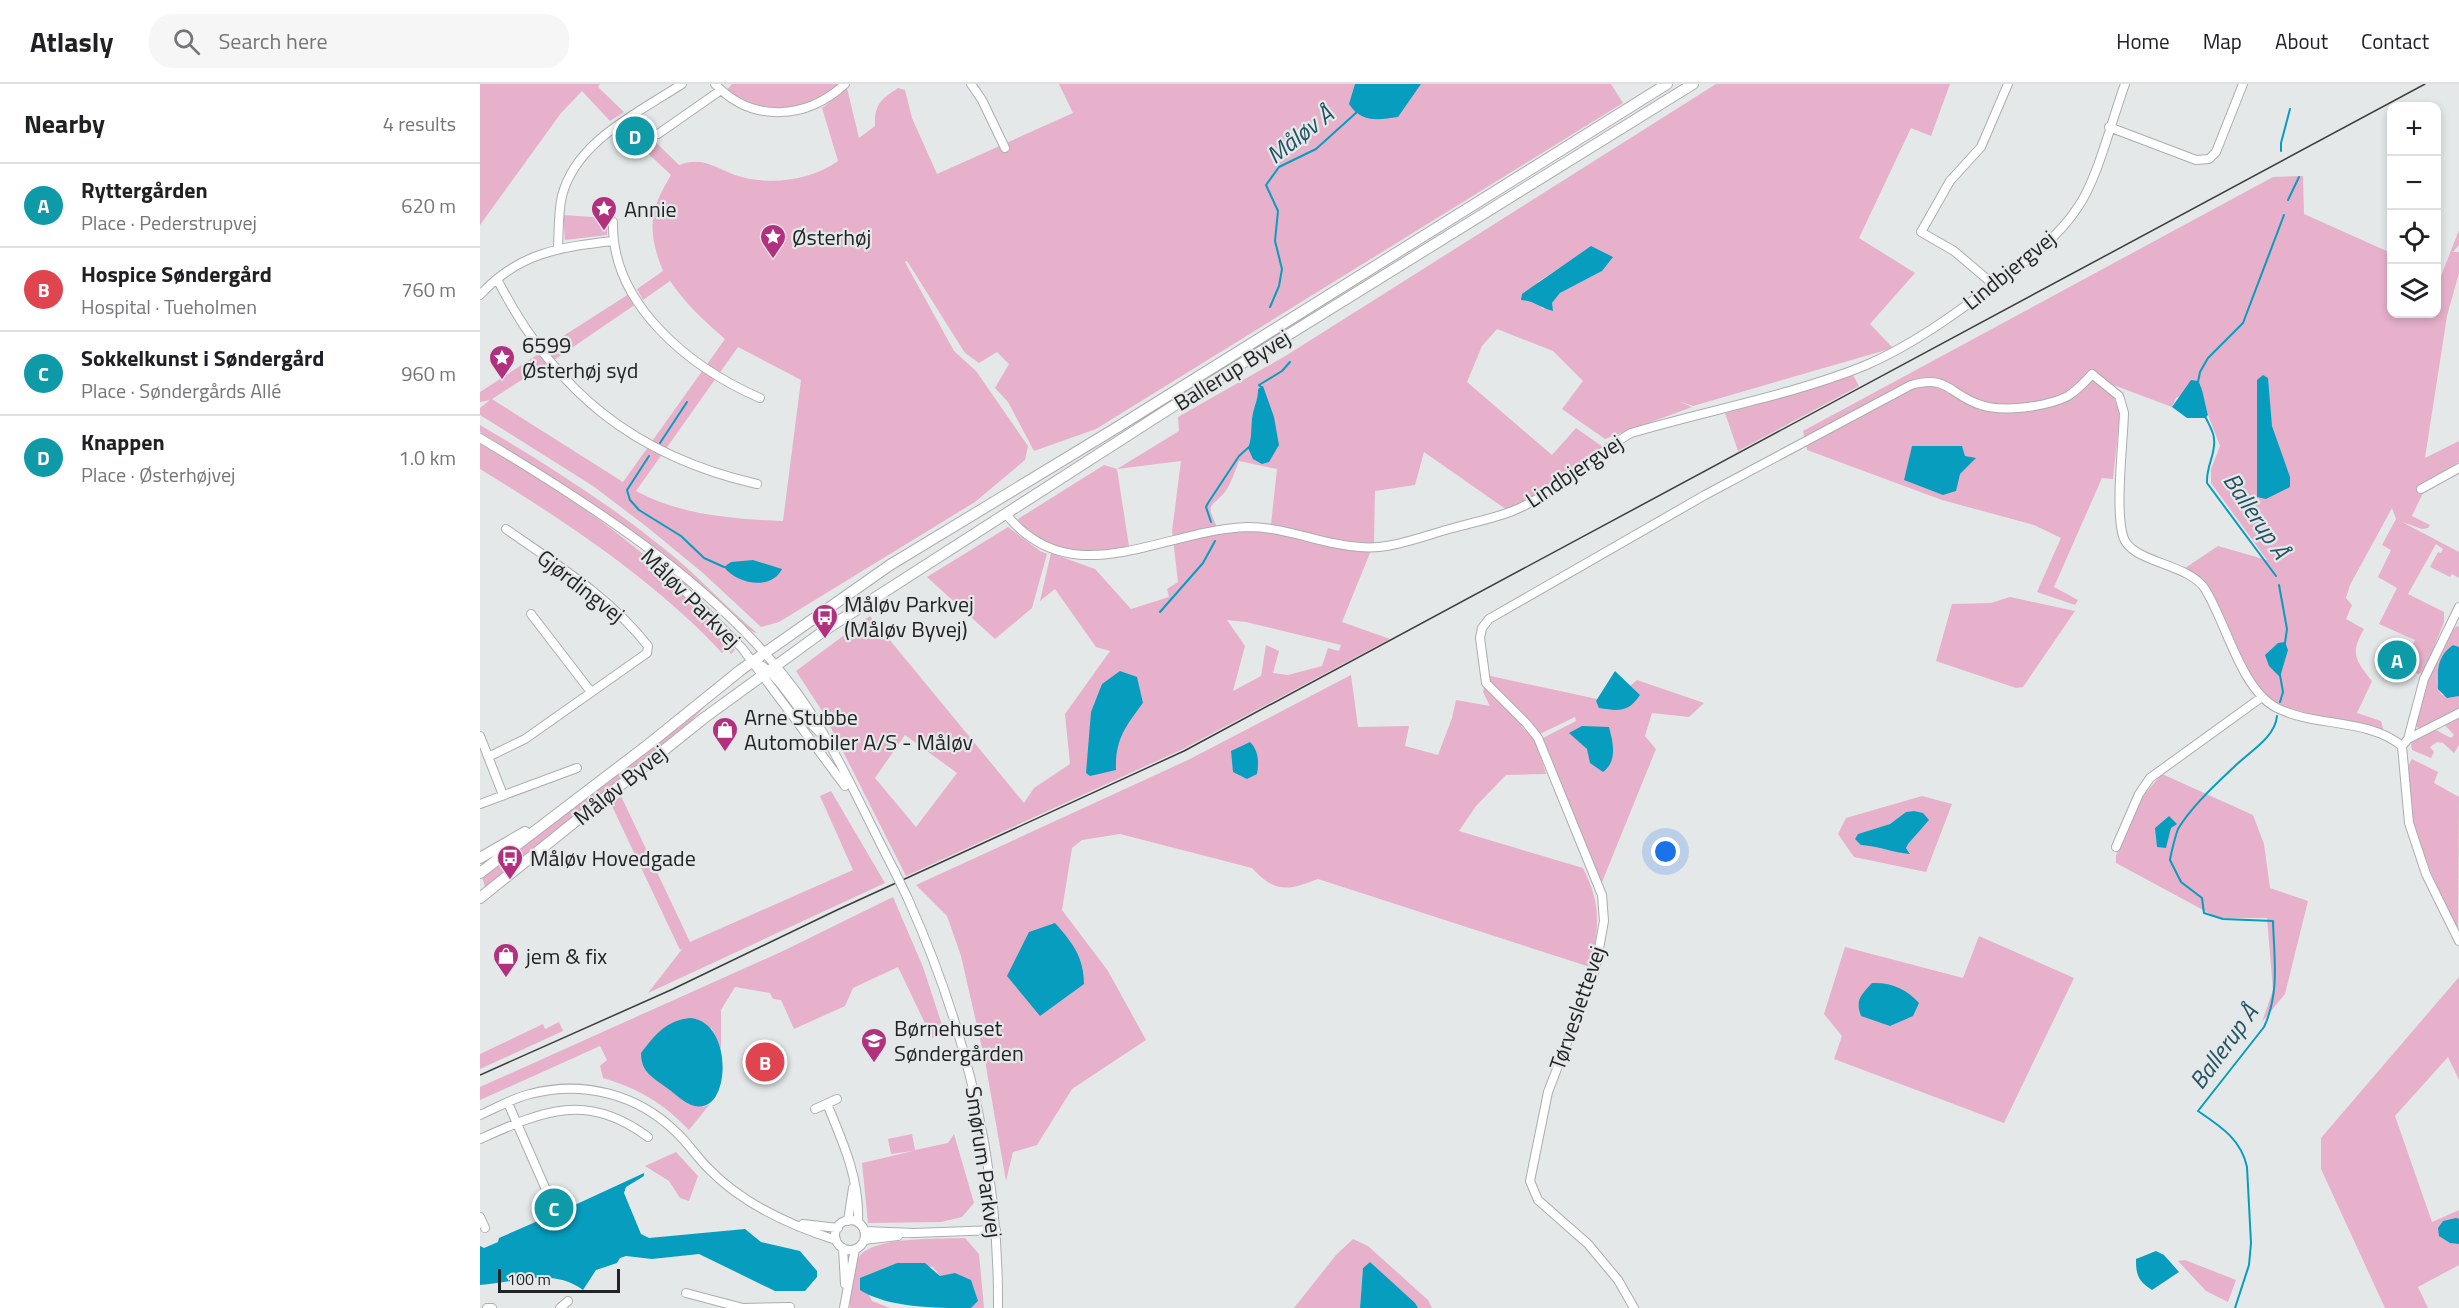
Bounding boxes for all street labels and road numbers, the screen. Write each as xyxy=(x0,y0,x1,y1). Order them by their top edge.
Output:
street label: Lindbjergvej xyxy=(1955,222,2063,318)
street label: Ballerup Byvej xyxy=(1167,321,1297,419)
street label: Lindbjergvej xyxy=(1518,426,1630,516)
street label: Måløv Parkvej xyxy=(633,540,749,656)
street label: Gjørdingvej xyxy=(530,541,632,631)
street label: Måløv Byvej xyxy=(566,737,674,833)
street label: Tørveslettevej xyxy=(1540,941,1614,1075)
street label: Smørum Parkvej xyxy=(957,1084,1011,1240)

